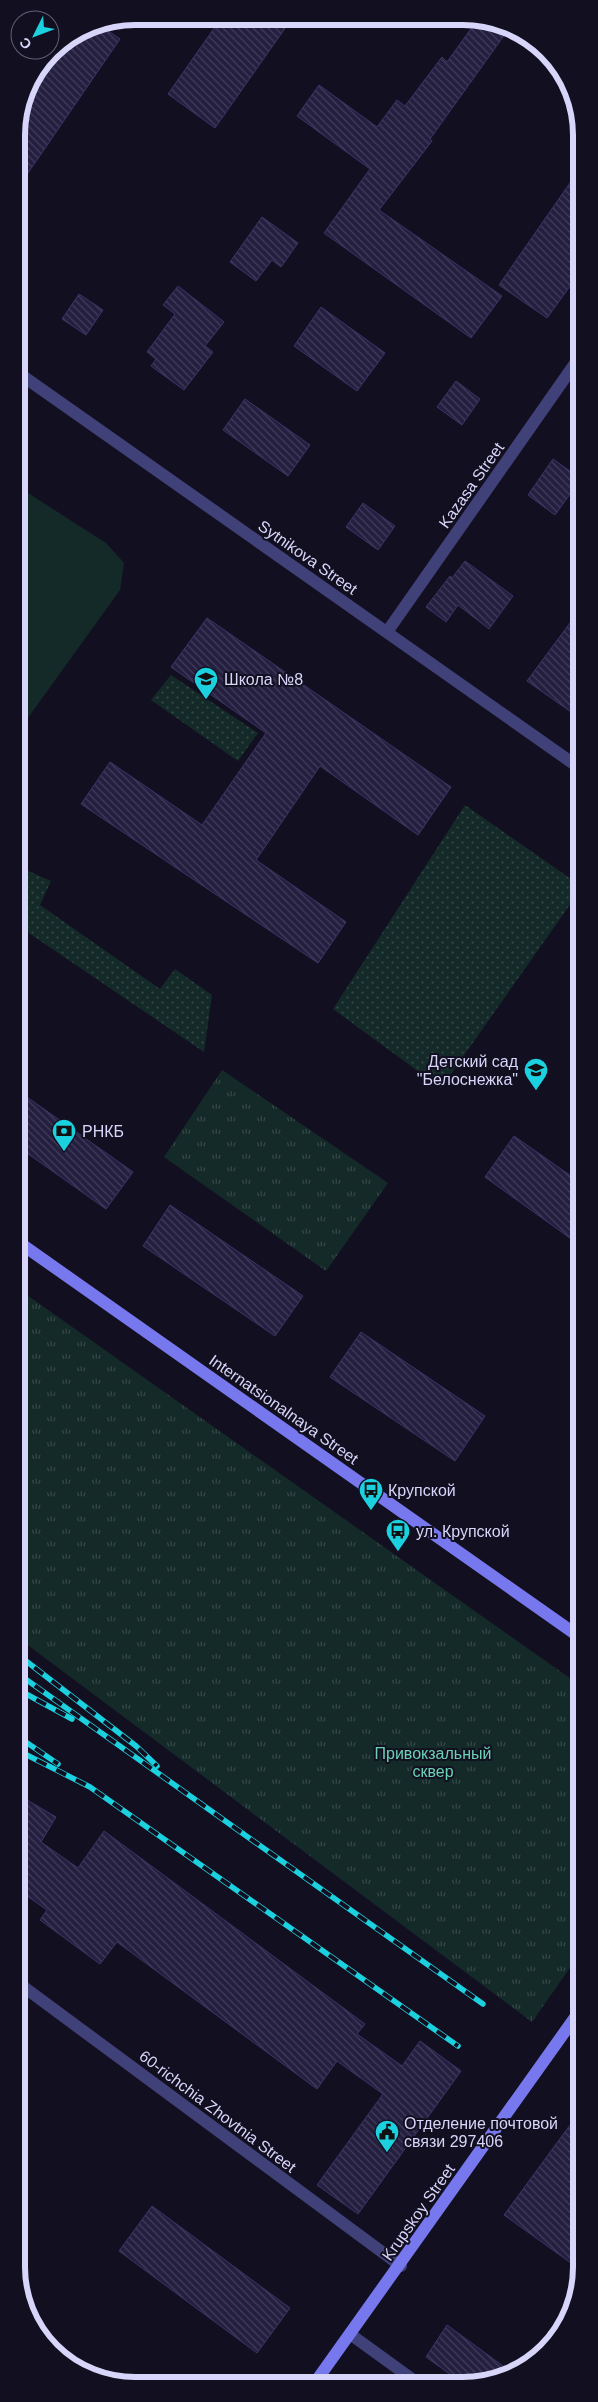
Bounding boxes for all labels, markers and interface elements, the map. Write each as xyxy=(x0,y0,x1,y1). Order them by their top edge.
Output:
north arrow xyxy=(10,10,60,60)
text: С xyxy=(16,35,35,53)
street label: Kazasa Street xyxy=(436,439,508,531)
street label: Sytnikova Street xyxy=(255,517,361,598)
school or university icon: Школа №8 xyxy=(193,666,219,700)
place label: Школа №8 xyxy=(224,671,303,688)
place label: Детский сад "Белоснежка" xyxy=(417,1053,519,1088)
school or university icon: Детский сад "Белоснежка" xyxy=(523,1057,549,1091)
bank icon: РНКБ xyxy=(51,1118,77,1152)
place label: РНКБ xyxy=(82,1123,124,1140)
street label: Internatsionalnaya Street xyxy=(206,1351,362,1468)
bus stop icon: Крупской xyxy=(358,1477,384,1511)
place label: Крупской xyxy=(388,1482,456,1499)
bus stop icon: ул. Крупской xyxy=(385,1518,411,1552)
place label: ул. Крупской xyxy=(416,1523,510,1540)
park label: Привокзальный сквер xyxy=(375,1745,491,1780)
street label: 60-richchia Zhovtnia Street xyxy=(136,2047,300,2176)
place label: Отделение почтовой связи 297406 xyxy=(404,2115,558,2150)
public building icon: Отделение почтовой связи 297406 xyxy=(374,2119,400,2153)
street label: Krupskoy Street xyxy=(379,2160,458,2264)

